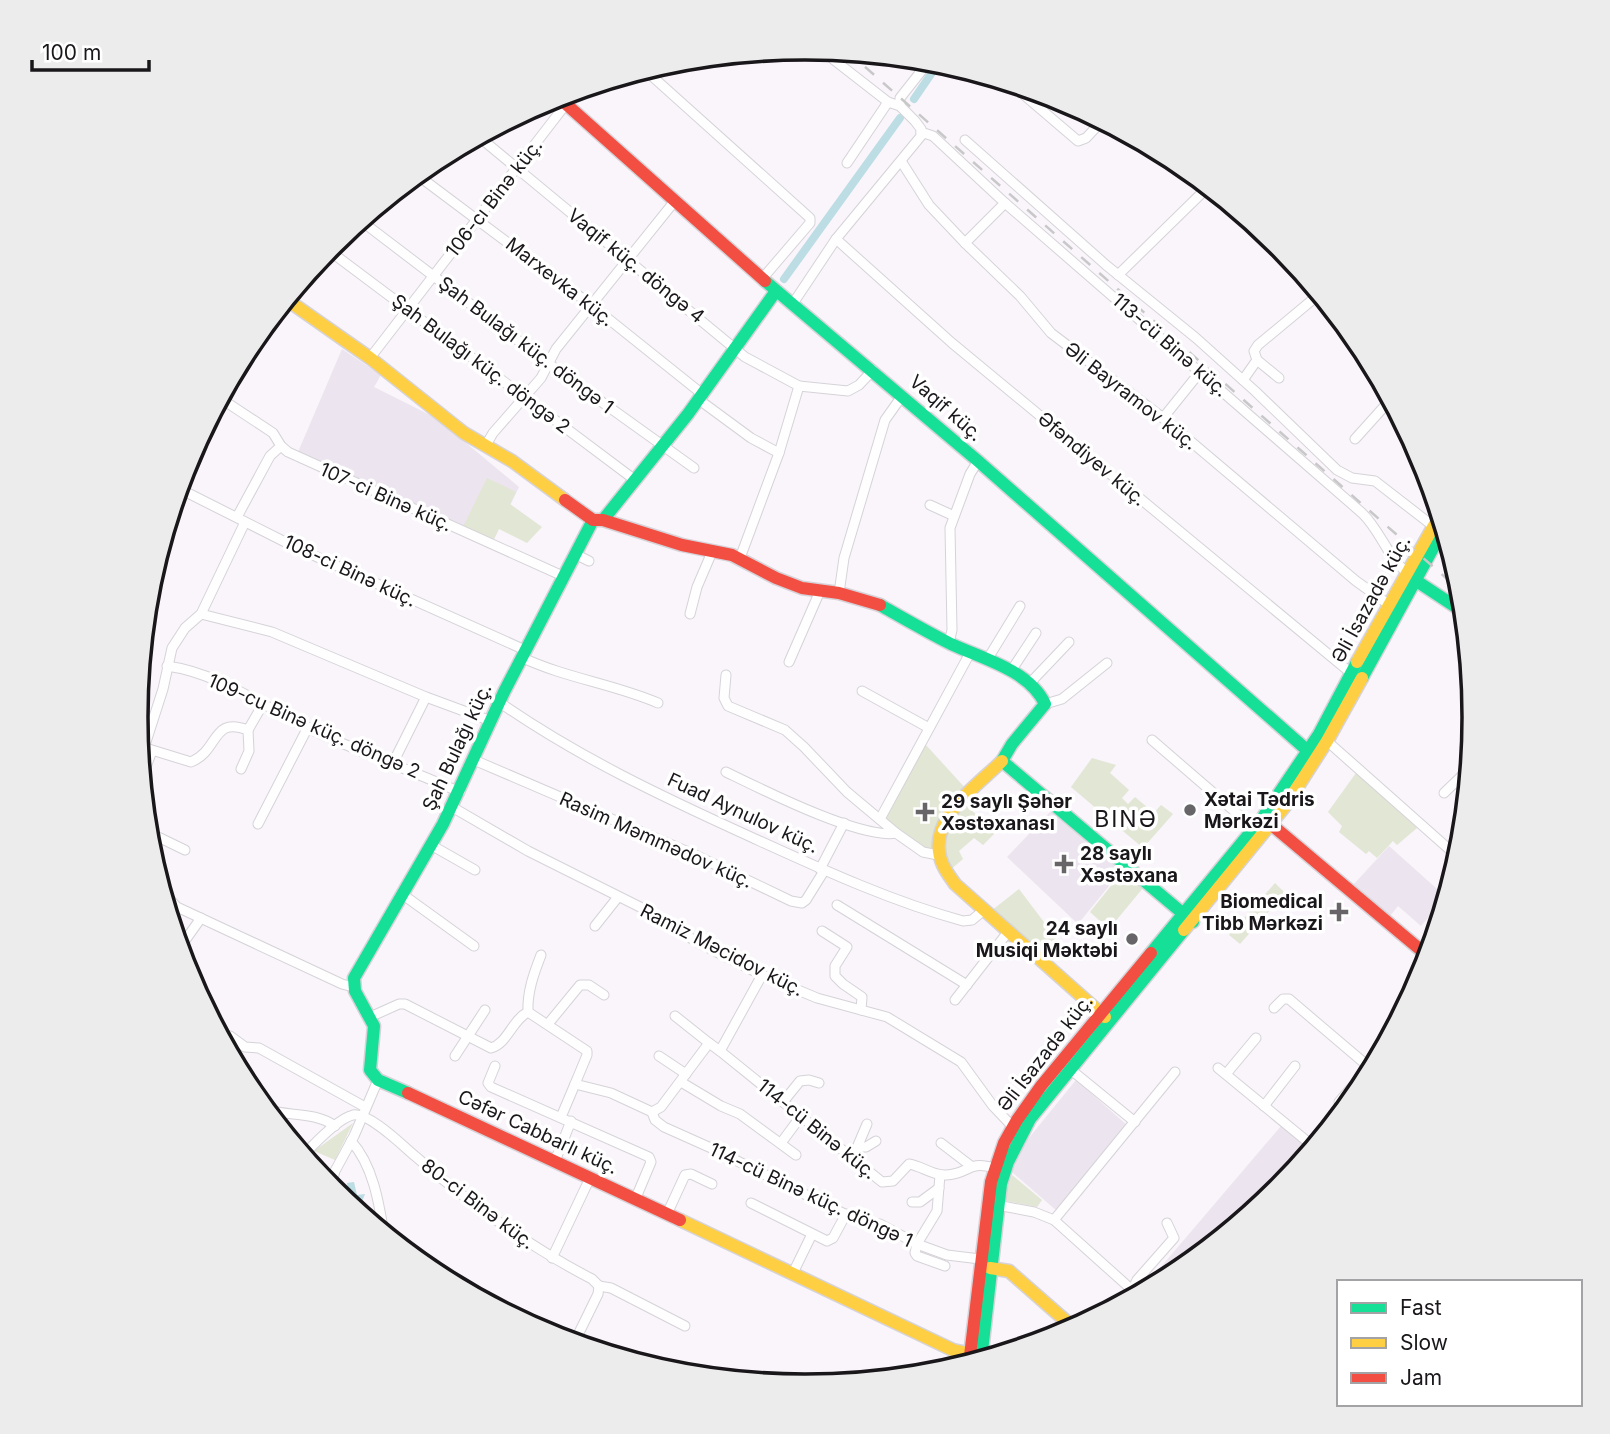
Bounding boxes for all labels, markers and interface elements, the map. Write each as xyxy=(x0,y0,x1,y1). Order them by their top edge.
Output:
scale bar xyxy=(32,28,149,72)
text: 100 m xyxy=(42,40,101,65)
street label: 106-cı Binə küç. xyxy=(441,134,547,262)
street label: Vaqif küç. döngə 4 xyxy=(563,204,709,328)
street label: Marxevka küç. xyxy=(501,233,619,331)
street label: Şah Bulağı küç. döngə 1 xyxy=(434,272,618,418)
street label: 113-cü Binə küç. xyxy=(1107,288,1233,402)
street label: Şah Bulağı küç. döngə 2 xyxy=(387,289,575,439)
street label: Əli Bayramov küç. xyxy=(1060,337,1202,455)
street label: Vaqif küç. xyxy=(905,370,987,446)
street label: Əfəndiyev küç. xyxy=(1033,407,1151,511)
street label: 107-ci Binə küç. xyxy=(316,458,456,536)
street label: 108-ci Binə küç. xyxy=(280,530,420,612)
street label: Əli İsazadə küç. xyxy=(1327,531,1415,667)
street label: 109-cu Binə küç. döngə 2 xyxy=(204,669,424,783)
street label: Şah Bulağı küç. xyxy=(417,680,497,814)
street label: Fuad Aynulov küç. xyxy=(664,768,822,858)
street label: Rasim Məmmədov küç. xyxy=(556,787,756,893)
place label: Xətai Tədris Mərkəzi xyxy=(1204,788,1315,833)
place label: 29 saylı Şəhər Xəstəxanası xyxy=(941,790,1072,835)
marker: 29 saylı Şəhər Xəstəxanası xyxy=(915,802,935,822)
marker: Xətai Tədris Mərkəzi xyxy=(1182,802,1198,818)
district label: BINƏ xyxy=(1094,805,1158,833)
place label: 28 saylı Xəstəxana xyxy=(1080,842,1178,887)
marker: 28 saylı Xəstəxana xyxy=(1054,854,1074,874)
place label: Biomedical Tibb Mərkəzi xyxy=(1202,890,1323,935)
street label: Ramiz Məcidov küç. xyxy=(636,899,808,1001)
marker: Biomedical Tibb Mərkəzi xyxy=(1329,902,1349,922)
place label: 24 saylı Musiqi Məktəbi xyxy=(976,917,1118,962)
marker: 24 saylı Musiqi Məktəbi xyxy=(1124,931,1140,947)
street label: Əli İsazadə küç. xyxy=(992,990,1098,1116)
street label: 114-cü Binə küç. xyxy=(753,1074,881,1184)
street label: Cəfər Cabbarlı küç. xyxy=(454,1085,622,1179)
street label: 114-cü Binə küç. döngə 1 xyxy=(706,1138,916,1252)
street label: 80-ci Binə küç. xyxy=(417,1154,539,1254)
legend xyxy=(1337,1280,1582,1406)
text: Fast xyxy=(1400,1295,1442,1320)
text: Slow xyxy=(1400,1330,1448,1355)
text: Jam xyxy=(1400,1365,1442,1390)

